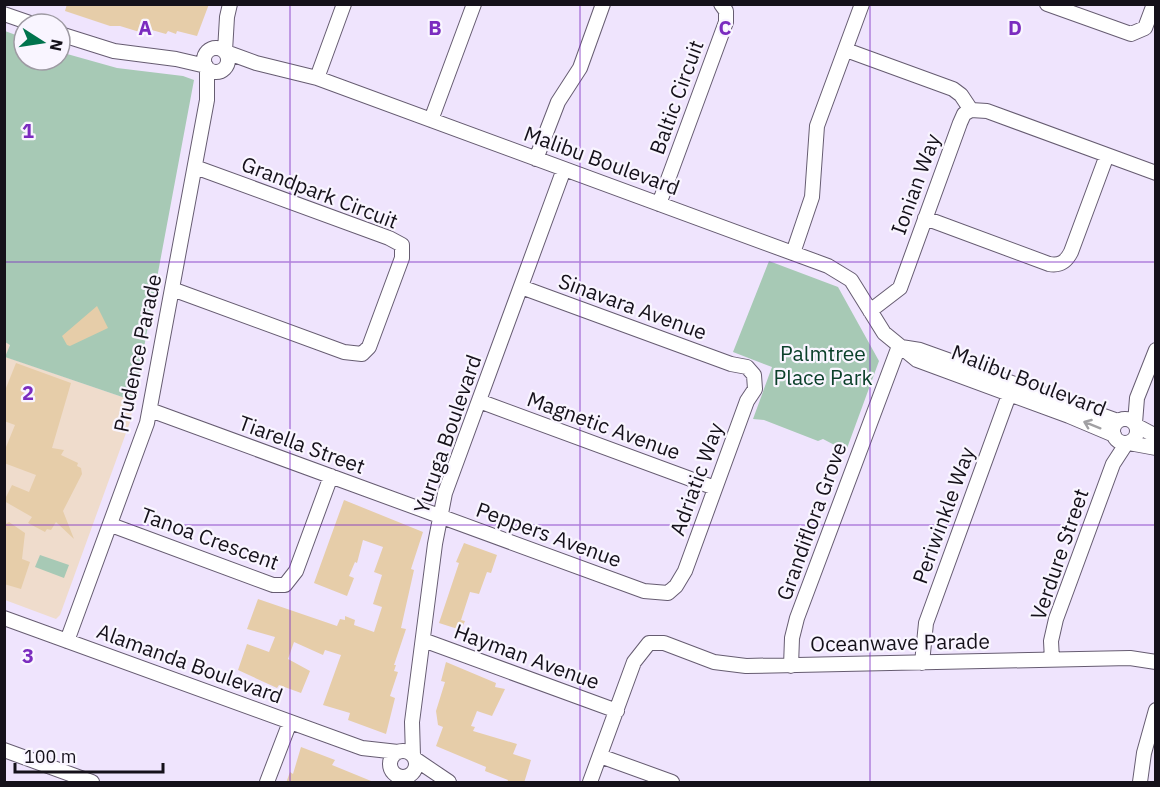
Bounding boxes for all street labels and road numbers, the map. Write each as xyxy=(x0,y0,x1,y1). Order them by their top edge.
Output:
street label: Baltic Circuit xyxy=(642,36,710,158)
street label: Malibu Boulevard xyxy=(520,119,684,201)
street label: Ionian Way xyxy=(884,129,946,238)
street label: Grandpark Circuit xyxy=(238,149,402,235)
street label: Sinavara Avenue xyxy=(555,266,711,346)
street label: Prudence Parade xyxy=(107,271,167,435)
street label: Malibu Boulevard xyxy=(947,338,1111,422)
street label: Yuruga Boulevard xyxy=(407,351,487,517)
street label: Magnetic Avenue xyxy=(524,384,684,466)
street label: Tiarella Street xyxy=(235,408,369,480)
street label: Adriatic Way xyxy=(663,418,730,539)
street label: Grandiflora Grove xyxy=(769,438,853,604)
street label: Periwinkle Way xyxy=(905,442,981,587)
street label: Verdure Street xyxy=(1023,485,1095,623)
street label: Peppers Avenue xyxy=(472,495,626,573)
street label: Tanoa Crescent xyxy=(137,500,283,576)
street label: Alamanda Boulevard xyxy=(93,616,287,710)
street label: Hayman Avenue xyxy=(450,617,604,695)
street label: Oceanwave Parade xyxy=(810,626,990,658)

